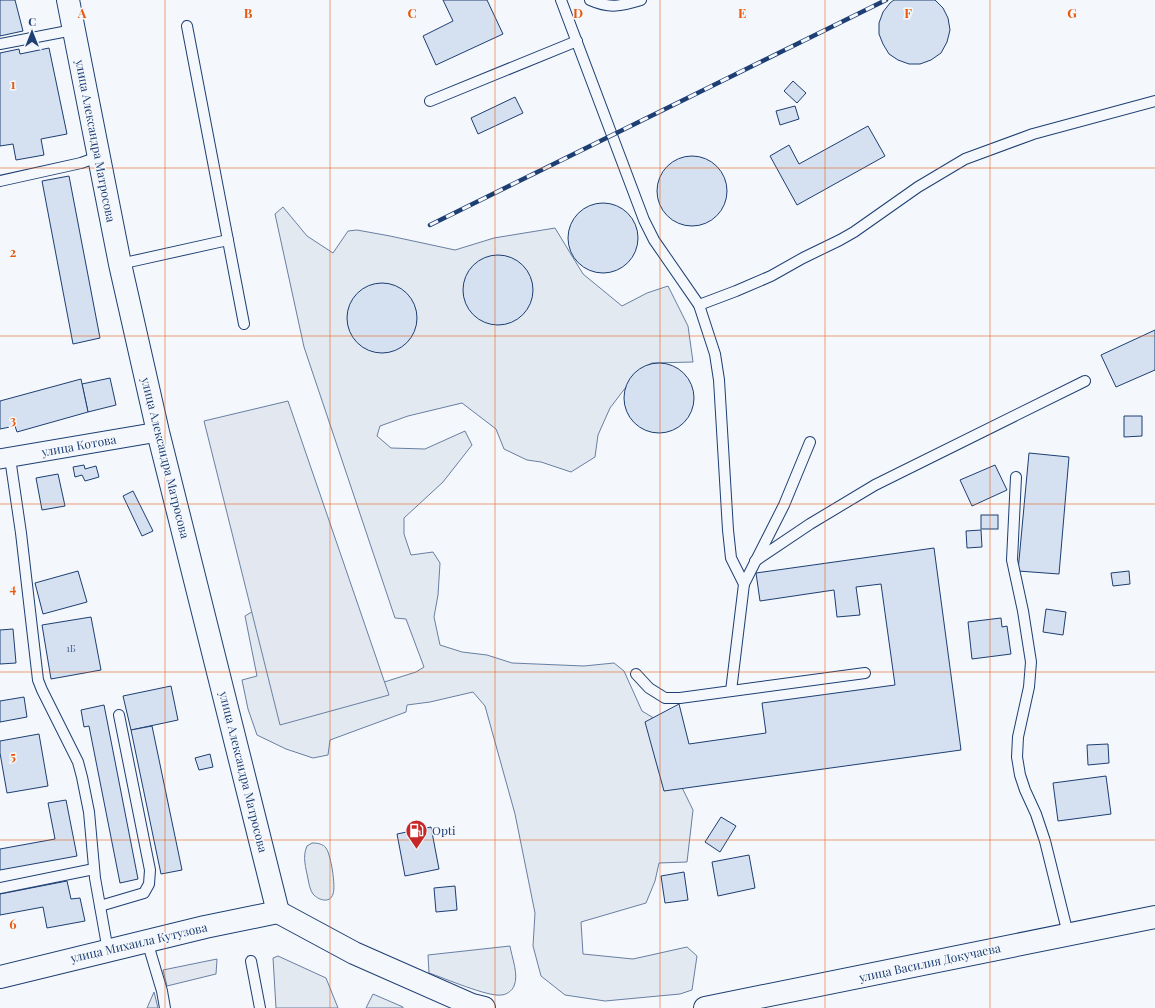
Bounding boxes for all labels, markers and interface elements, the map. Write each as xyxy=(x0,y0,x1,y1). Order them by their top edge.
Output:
text: A xyxy=(77,4,87,21)
text: B xyxy=(244,4,253,21)
text: C xyxy=(407,4,417,21)
text: D xyxy=(573,4,583,21)
text: E xyxy=(738,4,746,21)
text: F xyxy=(904,4,912,21)
text: G xyxy=(1067,4,1077,21)
north arrow xyxy=(12,12,52,52)
text: С xyxy=(28,14,36,29)
street label: улица Александра Матросова xyxy=(72,57,120,224)
text: 1 xyxy=(11,75,16,92)
text: 2 xyxy=(10,243,17,260)
street label: улица Александра Матросова xyxy=(138,375,194,540)
text: 3 xyxy=(10,411,16,428)
street label: улица Котова xyxy=(39,431,118,460)
text: 4 xyxy=(10,579,17,596)
house number: 1Б xyxy=(66,641,76,655)
street label: улица Александра Матросова xyxy=(216,689,272,854)
text: 5 xyxy=(10,747,16,764)
fuel station icon: Opti xyxy=(404,818,430,851)
place label: Opti xyxy=(432,822,456,838)
text: 6 xyxy=(9,915,17,932)
street label: улица Михаила Кутузова xyxy=(68,918,209,966)
street label: улица Василия Докучаева xyxy=(857,939,1002,985)

